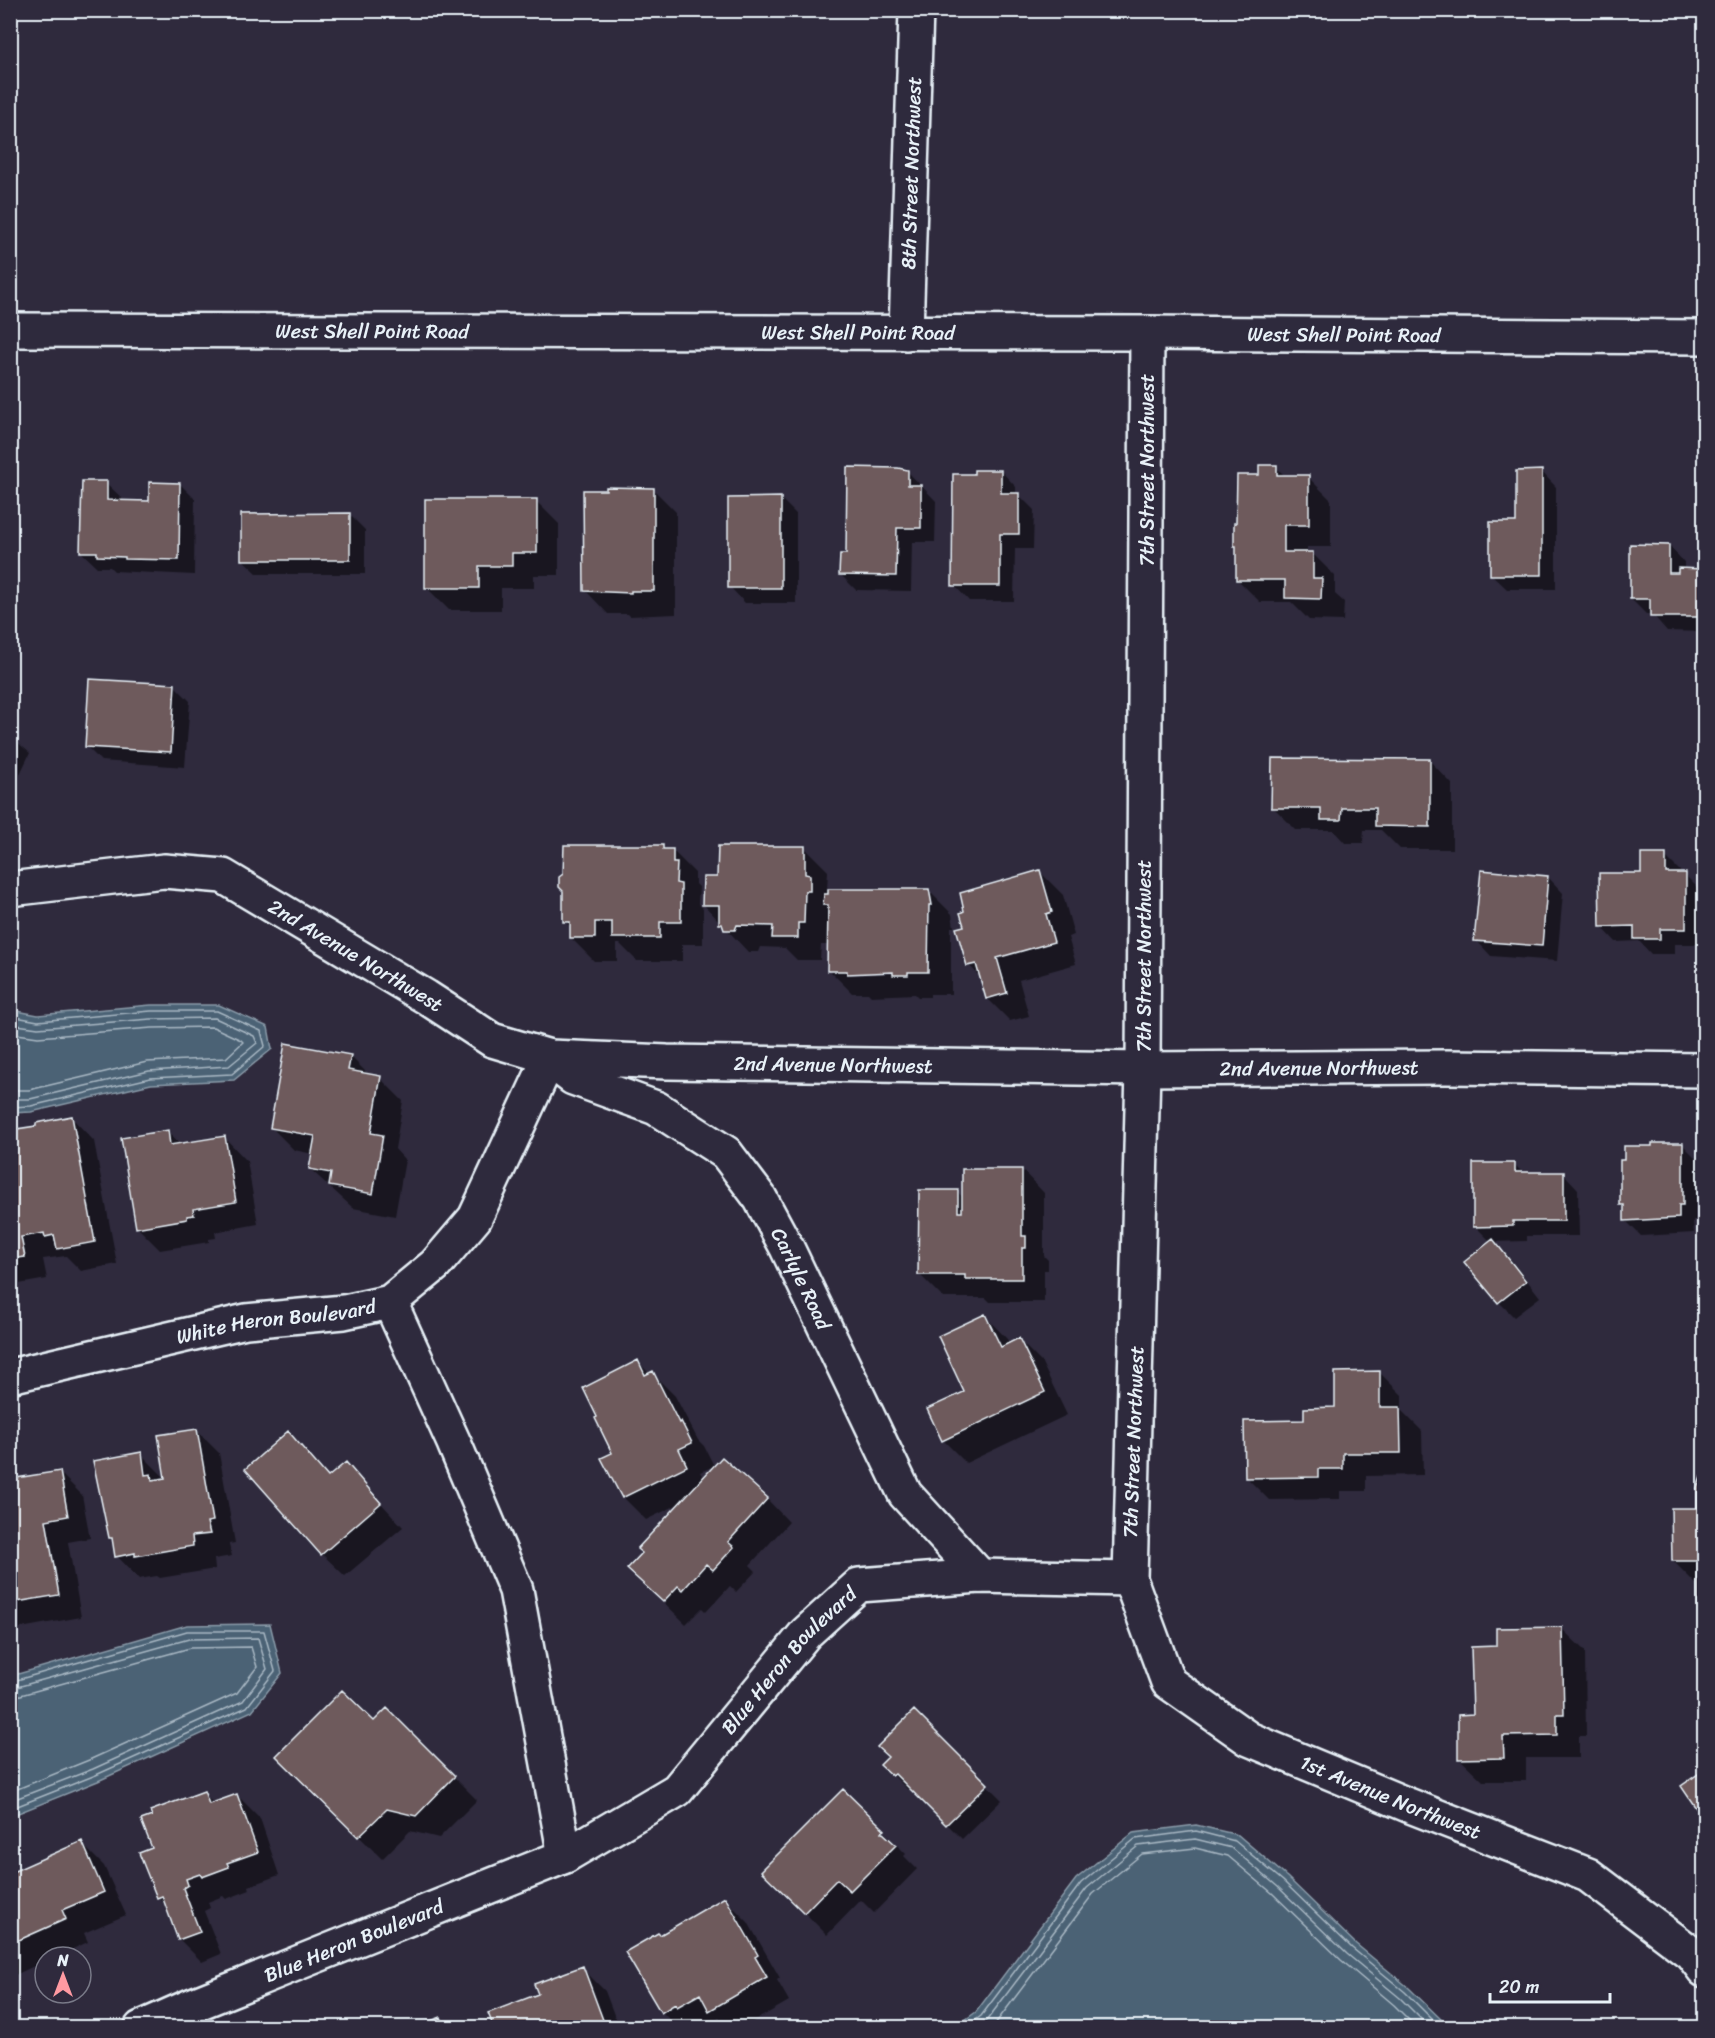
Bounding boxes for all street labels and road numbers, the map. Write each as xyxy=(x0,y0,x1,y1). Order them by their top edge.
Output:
street label: 8th Street Northwest xyxy=(891,76,932,270)
street label: West Shell Point Road xyxy=(275,314,470,349)
street label: West Shell Point Road xyxy=(761,315,956,350)
street label: West Shell Point Road xyxy=(1247,317,1442,353)
street label: 7th Street Northwest xyxy=(1130,374,1165,566)
street label: 7th Street Northwest xyxy=(1127,860,1162,1052)
street label: 2nd Avenue Northwest xyxy=(261,890,451,1022)
street label: 2nd Avenue Northwest xyxy=(733,1046,933,1084)
street label: 2nd Avenue Northwest xyxy=(1219,1050,1419,1086)
street label: Carlyle Road xyxy=(761,1221,841,1337)
street label: White Heron Boulevard xyxy=(173,1288,381,1355)
street label: 7th Street Northwest xyxy=(1113,1345,1154,1539)
street label: Blue Heron Boulevard xyxy=(712,1577,866,1743)
street label: 1st Avenue Northwest xyxy=(1294,1745,1486,1850)
street label: Blue Heron Boulevard xyxy=(259,1889,450,1993)

